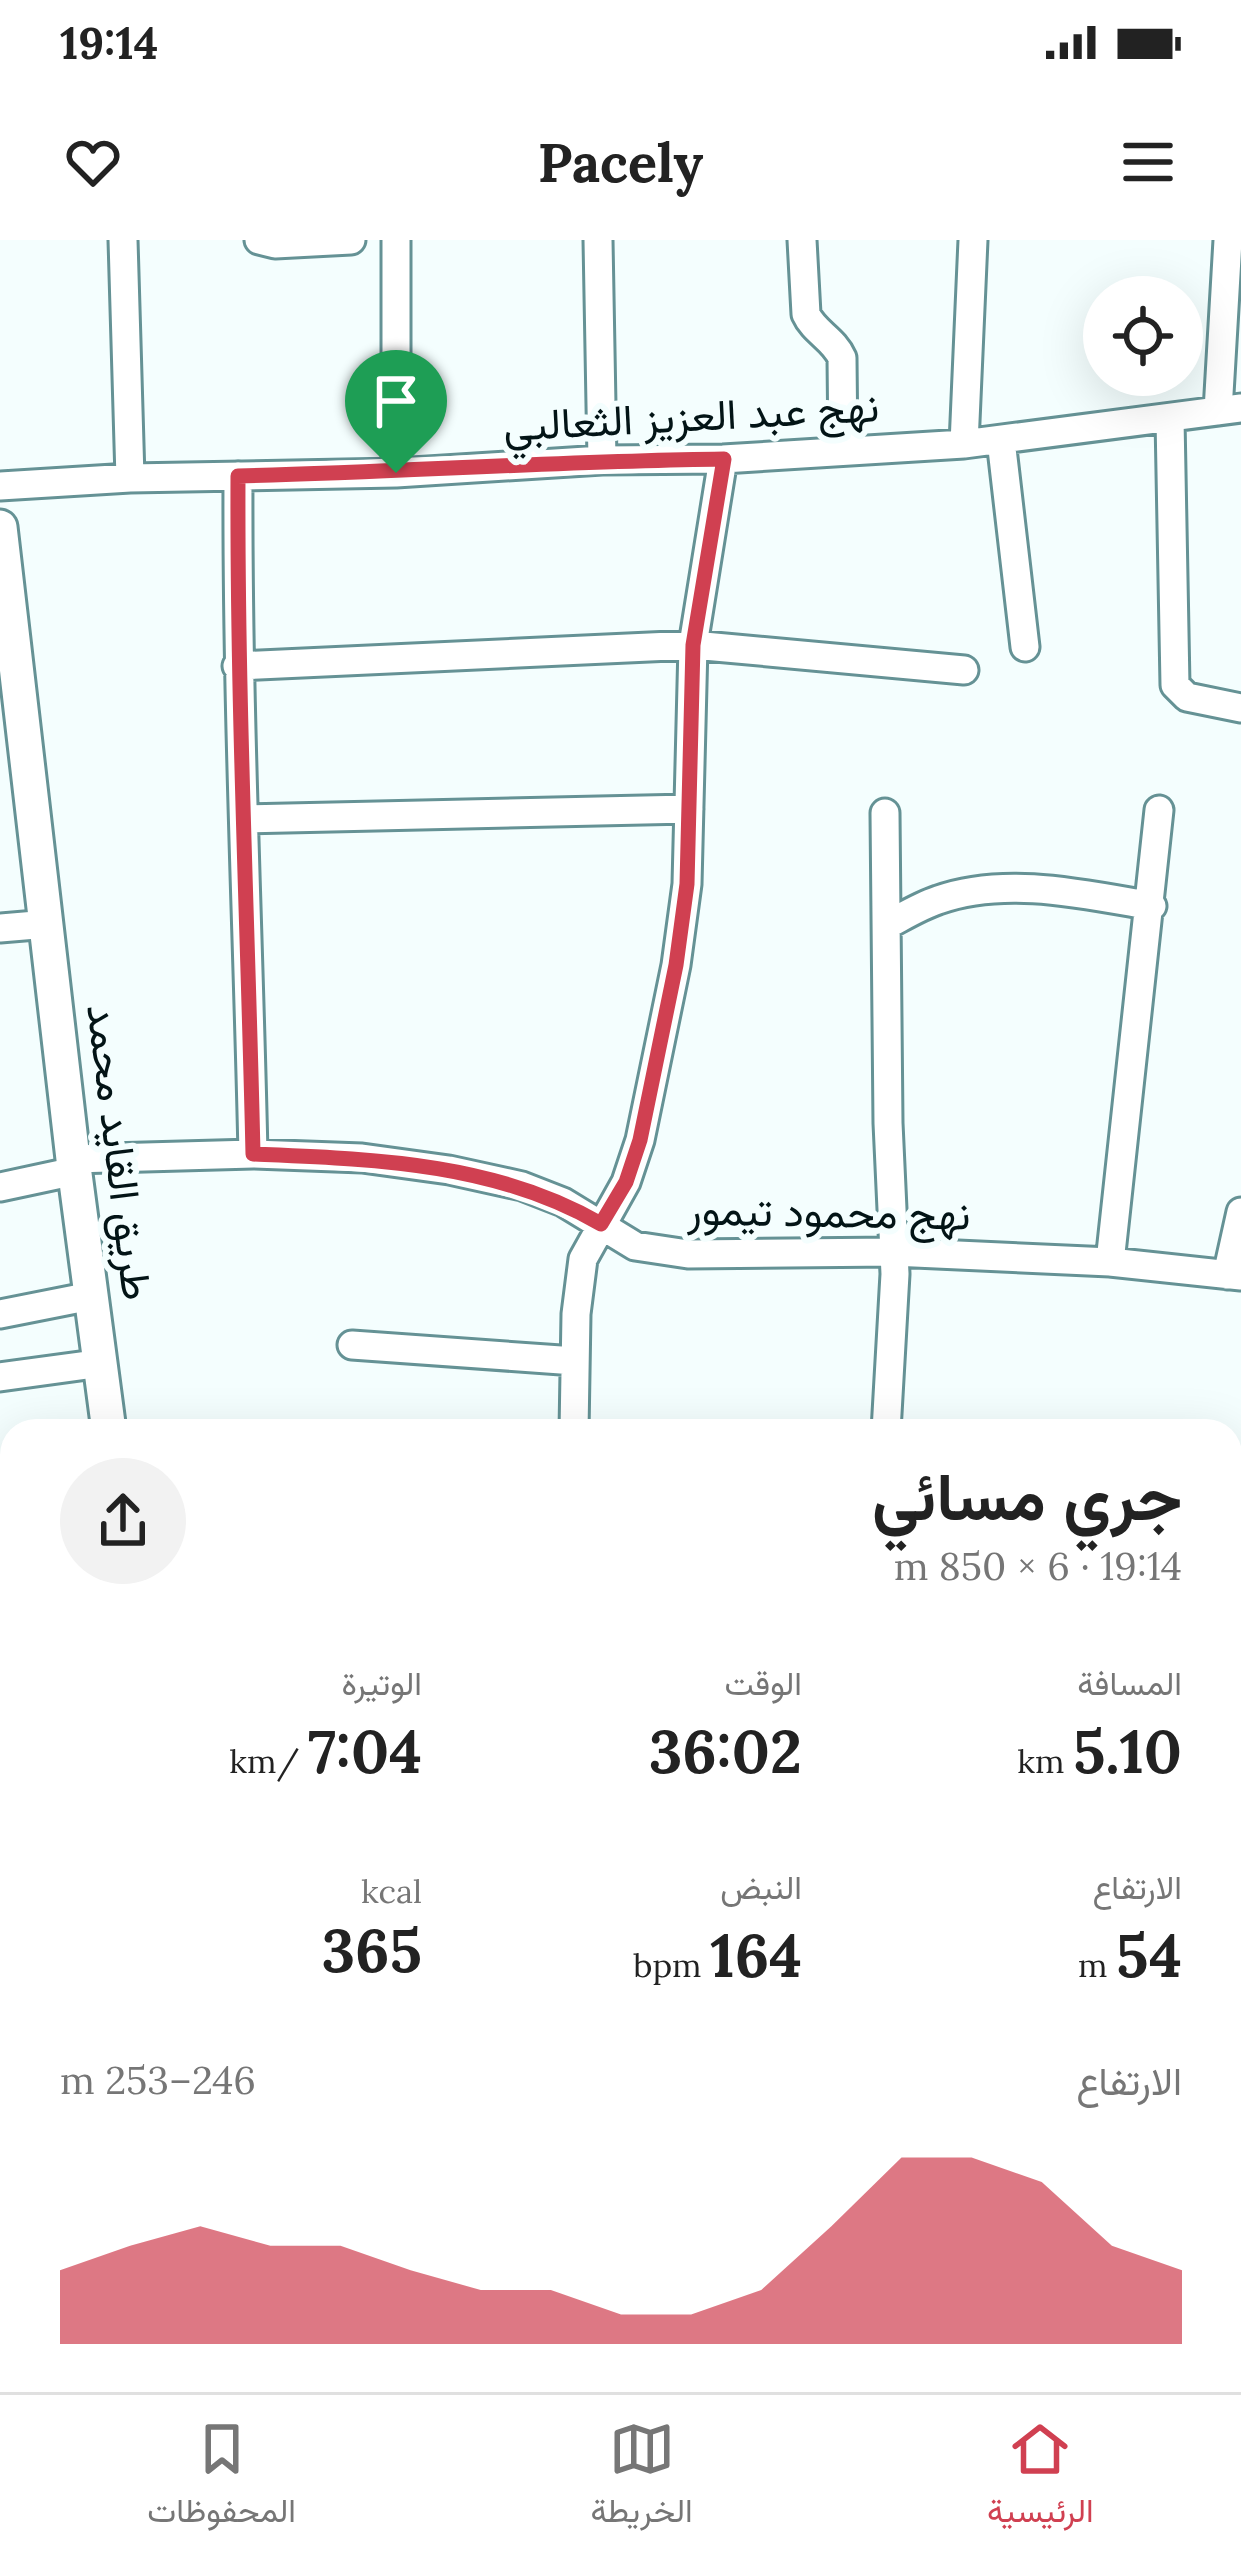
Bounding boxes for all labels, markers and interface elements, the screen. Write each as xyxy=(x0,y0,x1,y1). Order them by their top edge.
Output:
text: 19:14 xyxy=(60,14,158,71)
text: Pacely xyxy=(538,128,703,197)
icon: heart xyxy=(60,129,126,195)
icon: menu xyxy=(1115,129,1181,195)
map controls xyxy=(1083,276,1203,396)
button: locate xyxy=(1083,276,1203,396)
pin xyxy=(345,350,447,473)
icon: arrive xyxy=(363,368,429,434)
street label: نهج عبد العزيز الثعالبي xyxy=(502,379,881,461)
street label: طريق القايد محمد xyxy=(75,1001,165,1303)
street label: نهج محمود تيمور xyxy=(686,1183,971,1243)
text: جري مسائي xyxy=(872,1454,1182,1538)
button: share xyxy=(60,1458,186,1584)
text: 19:14 · 6 × 850 m xyxy=(894,1541,1182,1591)
text: الوتيرة xyxy=(341,1662,422,1704)
text: الوقت xyxy=(724,1662,802,1704)
text: المسافة xyxy=(1077,1662,1182,1704)
text: 7:04 xyxy=(308,1713,422,1789)
text: 36:02 xyxy=(649,1713,802,1789)
text: 5.10 xyxy=(1073,1713,1182,1789)
text: /km xyxy=(229,1740,308,1782)
text: km xyxy=(1017,1740,1073,1782)
text: النبض xyxy=(720,1866,802,1908)
text: الارتفاع xyxy=(1092,1866,1182,1908)
text: kcal xyxy=(361,1870,422,1912)
text: 365 xyxy=(322,1912,422,1988)
text: 164 xyxy=(710,1917,802,1993)
text: 54 xyxy=(1116,1917,1182,1993)
text: bpm xyxy=(633,1944,710,1986)
text: m xyxy=(1078,1944,1116,1986)
text: 246–253 m xyxy=(60,2055,256,2105)
text: الارتفاع xyxy=(1076,2056,1182,2106)
tab: المحفوظات xyxy=(147,2416,296,2540)
tab: الخريطة xyxy=(590,2416,693,2540)
tab: الرئيسية xyxy=(987,2416,1094,2540)

